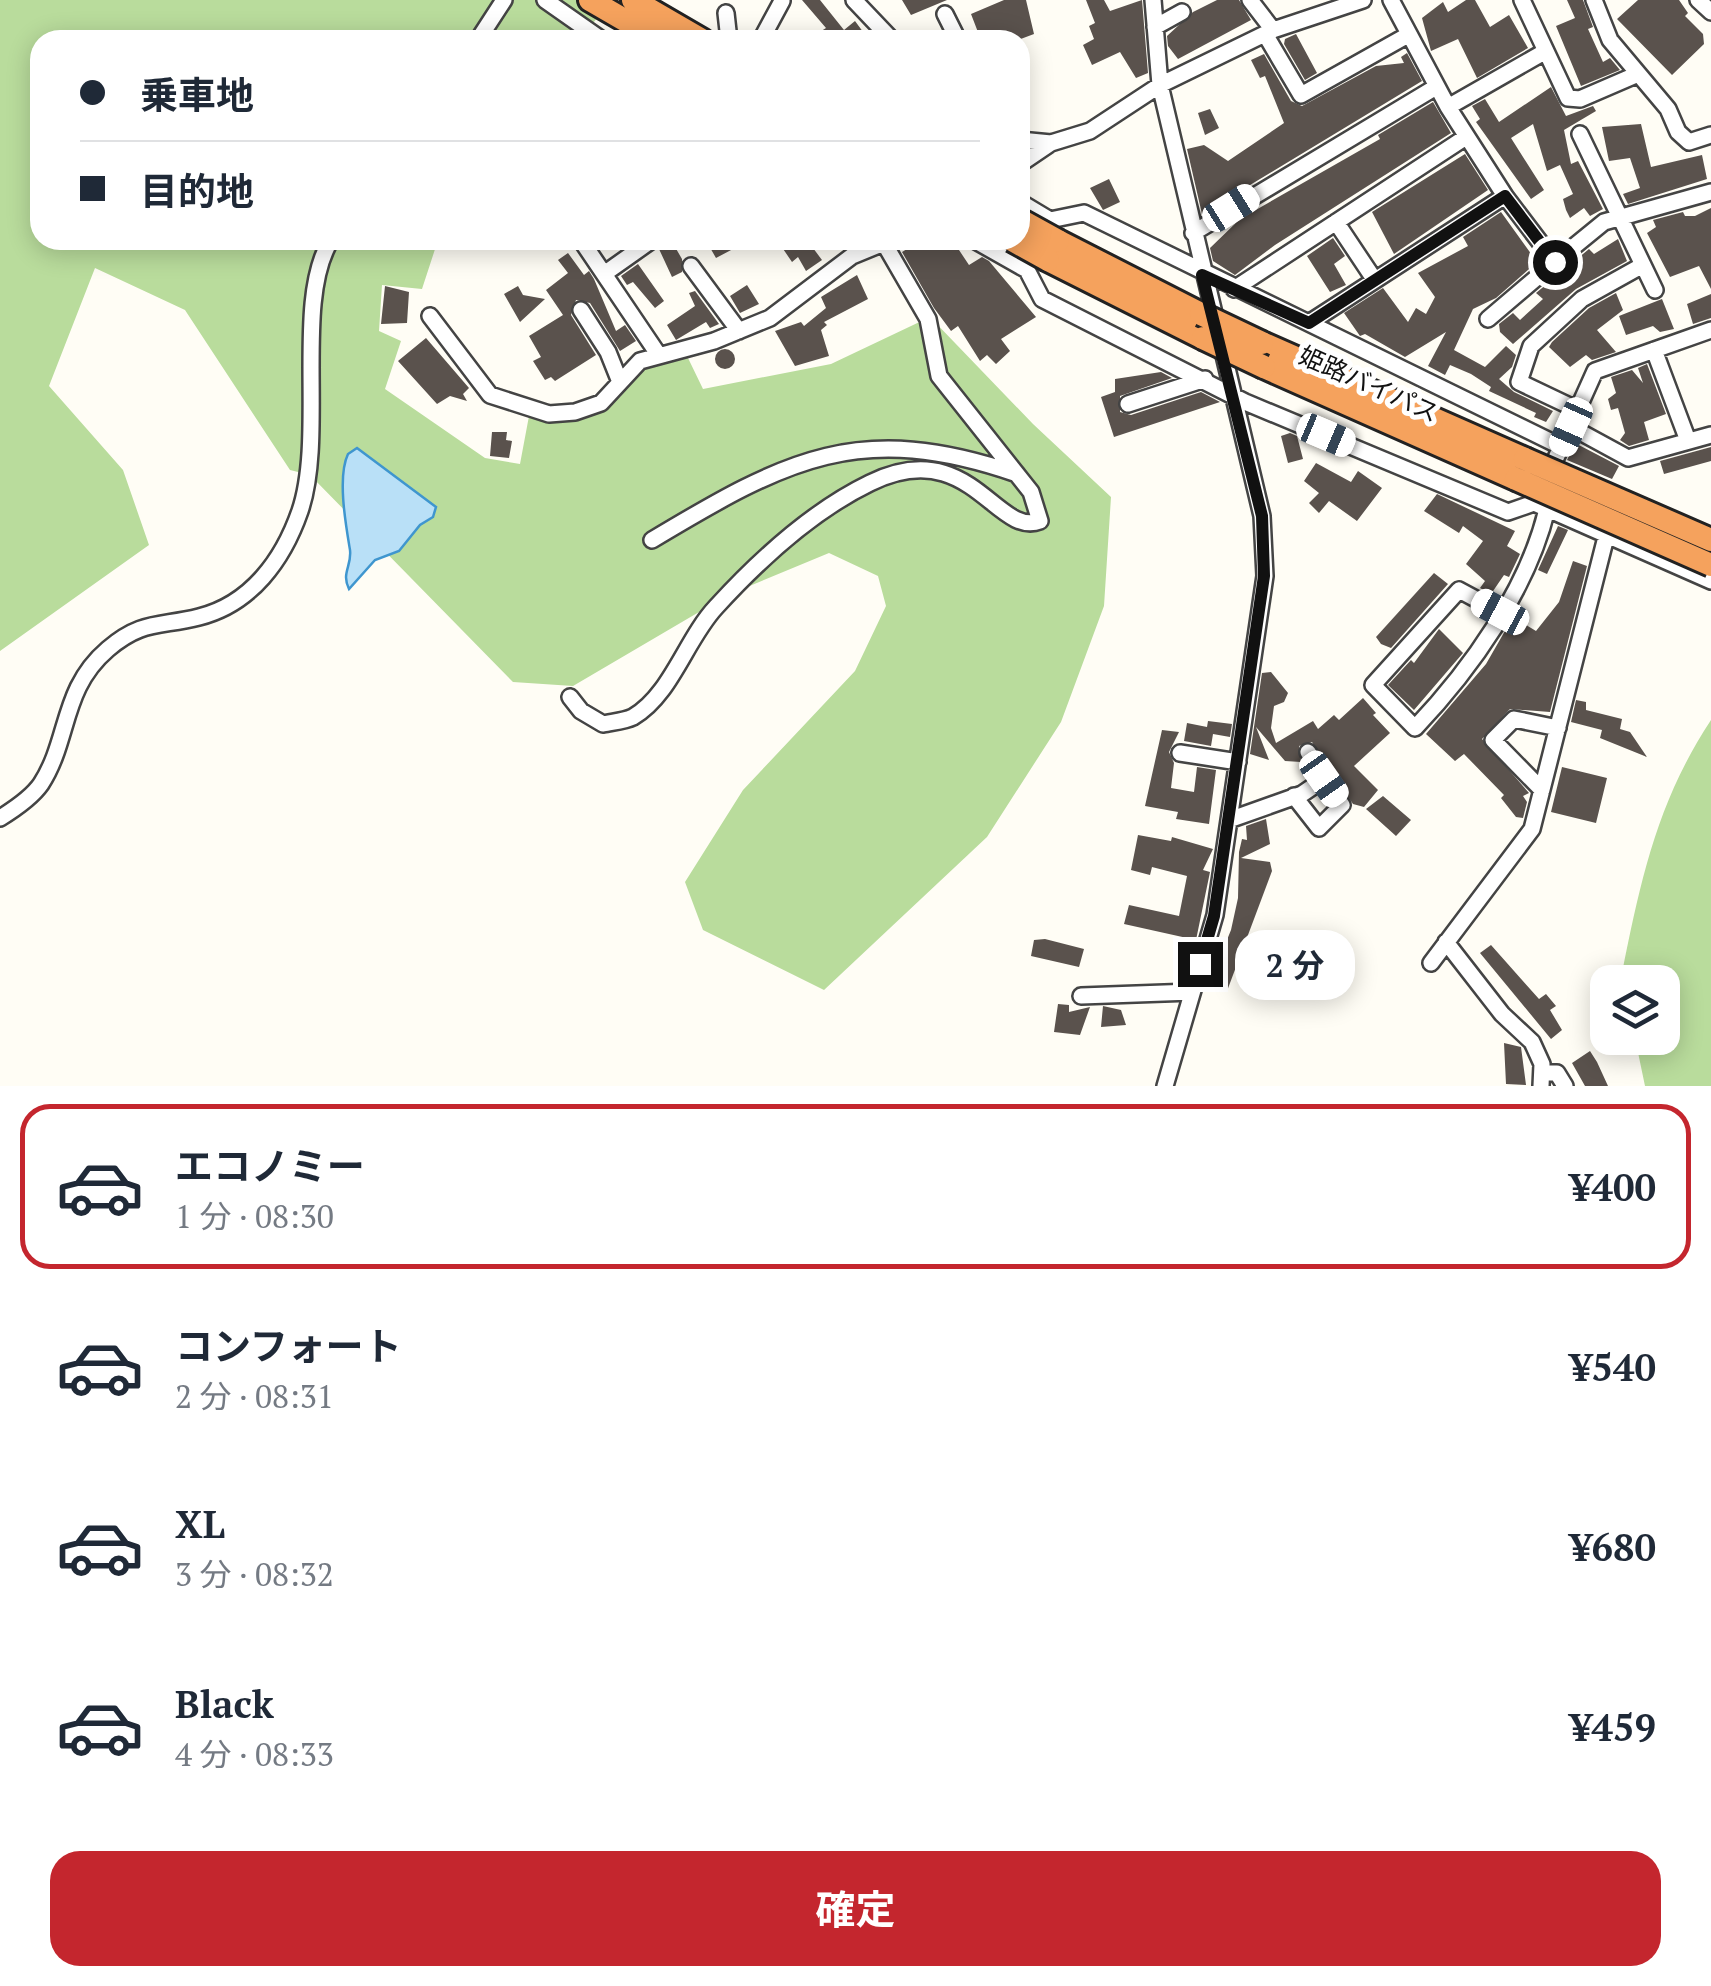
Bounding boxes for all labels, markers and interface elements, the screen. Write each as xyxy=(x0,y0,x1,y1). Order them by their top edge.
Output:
text: 乗車地 xyxy=(140,70,254,120)
text: 目的地 xyxy=(140,166,254,216)
car xyxy=(1198,179,1264,237)
route start xyxy=(1533,240,1578,285)
street label: 姫路バイパス xyxy=(1294,338,1444,429)
car xyxy=(1545,393,1597,461)
car xyxy=(1293,409,1359,461)
car xyxy=(1466,585,1534,639)
car xyxy=(1295,746,1353,812)
callout: 2 分 xyxy=(1235,929,1355,999)
route end xyxy=(1178,942,1223,987)
text: 2 分 xyxy=(1266,944,1324,986)
map controls xyxy=(1590,965,1680,1055)
button: layers xyxy=(1590,965,1680,1055)
text: エコノミー xyxy=(175,1141,365,1191)
icon: car xyxy=(55,1142,145,1232)
text: ¥400 xyxy=(1570,1162,1656,1212)
text: 1 分 · 08:30 xyxy=(175,1195,334,1237)
text: コンフォート xyxy=(175,1321,402,1371)
icon: car xyxy=(55,1322,145,1412)
text: ¥540 xyxy=(1570,1342,1656,1392)
text: 2 分 · 08:31 xyxy=(175,1375,334,1417)
text: XL xyxy=(175,1499,225,1549)
icon: car xyxy=(55,1502,145,1592)
text: ¥680 xyxy=(1570,1522,1656,1572)
text: 3 分 · 08:32 xyxy=(175,1553,334,1595)
text: Black xyxy=(175,1679,274,1729)
icon: car xyxy=(55,1682,145,1772)
text: ¥459 xyxy=(1570,1702,1656,1752)
text: 4 分 · 08:33 xyxy=(175,1733,334,1775)
button: 確定 xyxy=(50,1851,1661,1966)

